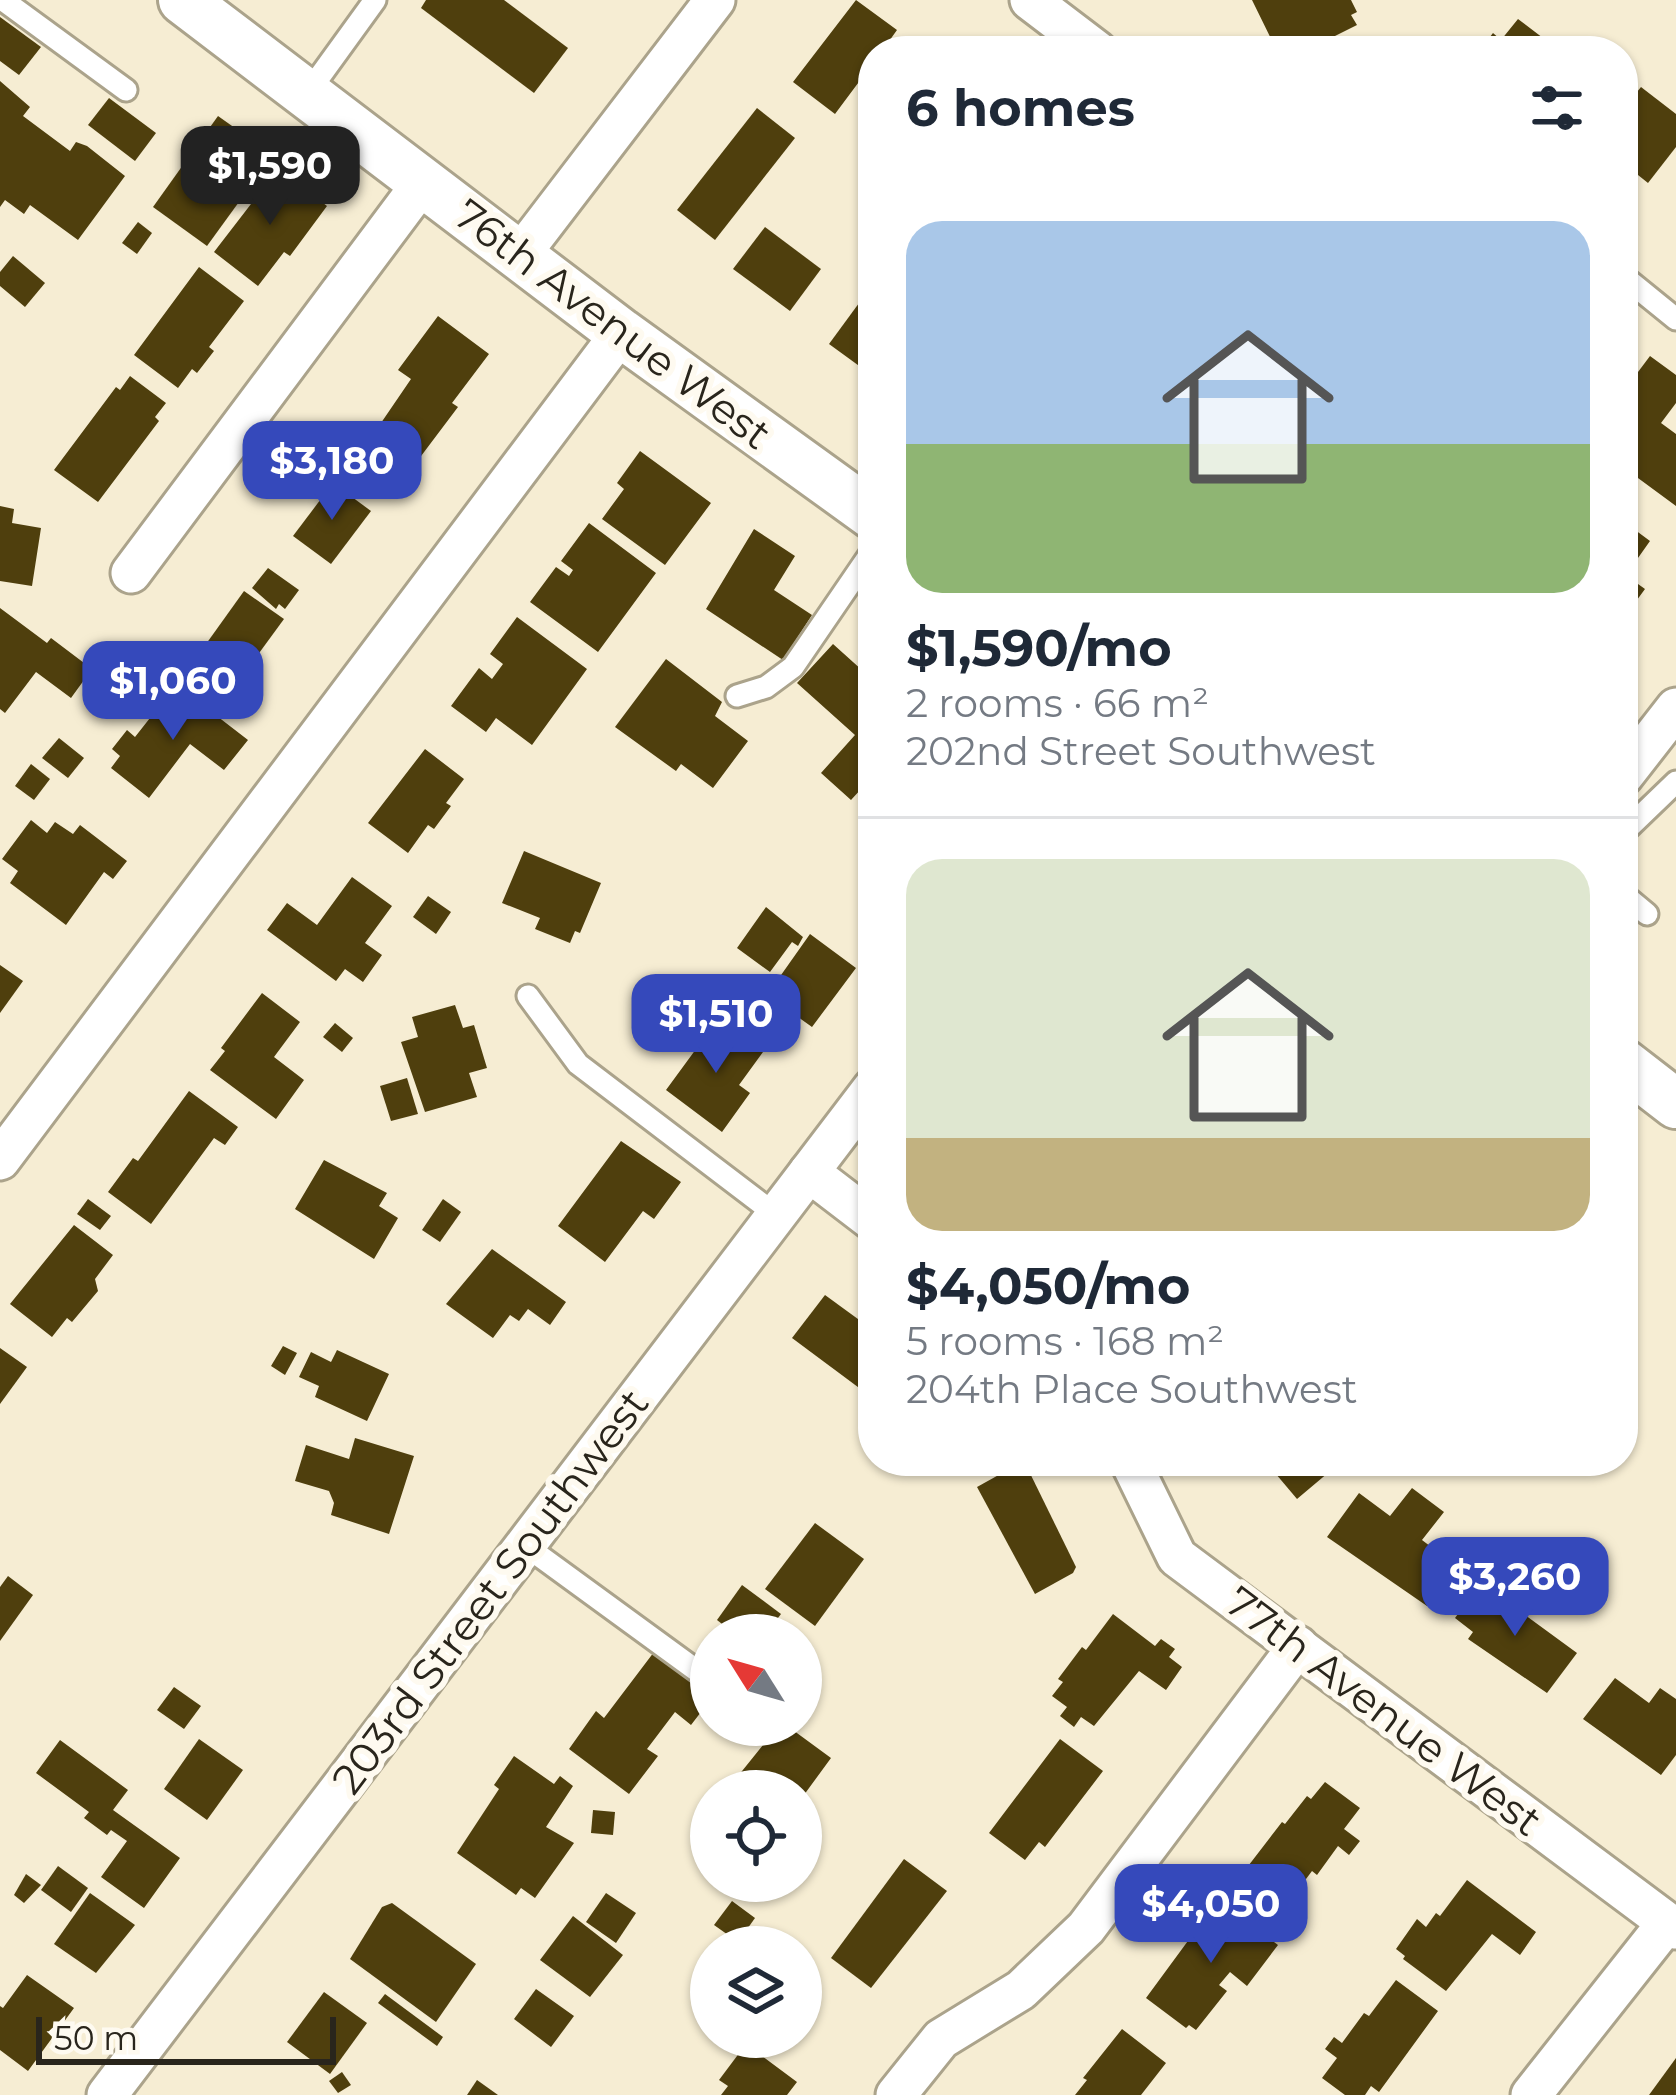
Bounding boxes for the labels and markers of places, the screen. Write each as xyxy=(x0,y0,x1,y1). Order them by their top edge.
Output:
pin: $1,590 xyxy=(172,126,368,228)
pin: $3,180 xyxy=(234,421,430,523)
pin: $1,060 xyxy=(75,641,271,743)
pin: $1,510 xyxy=(618,974,814,1076)
pin: $3,260 xyxy=(1417,1537,1613,1639)
pin: $4,050 xyxy=(1113,1864,1309,1966)

